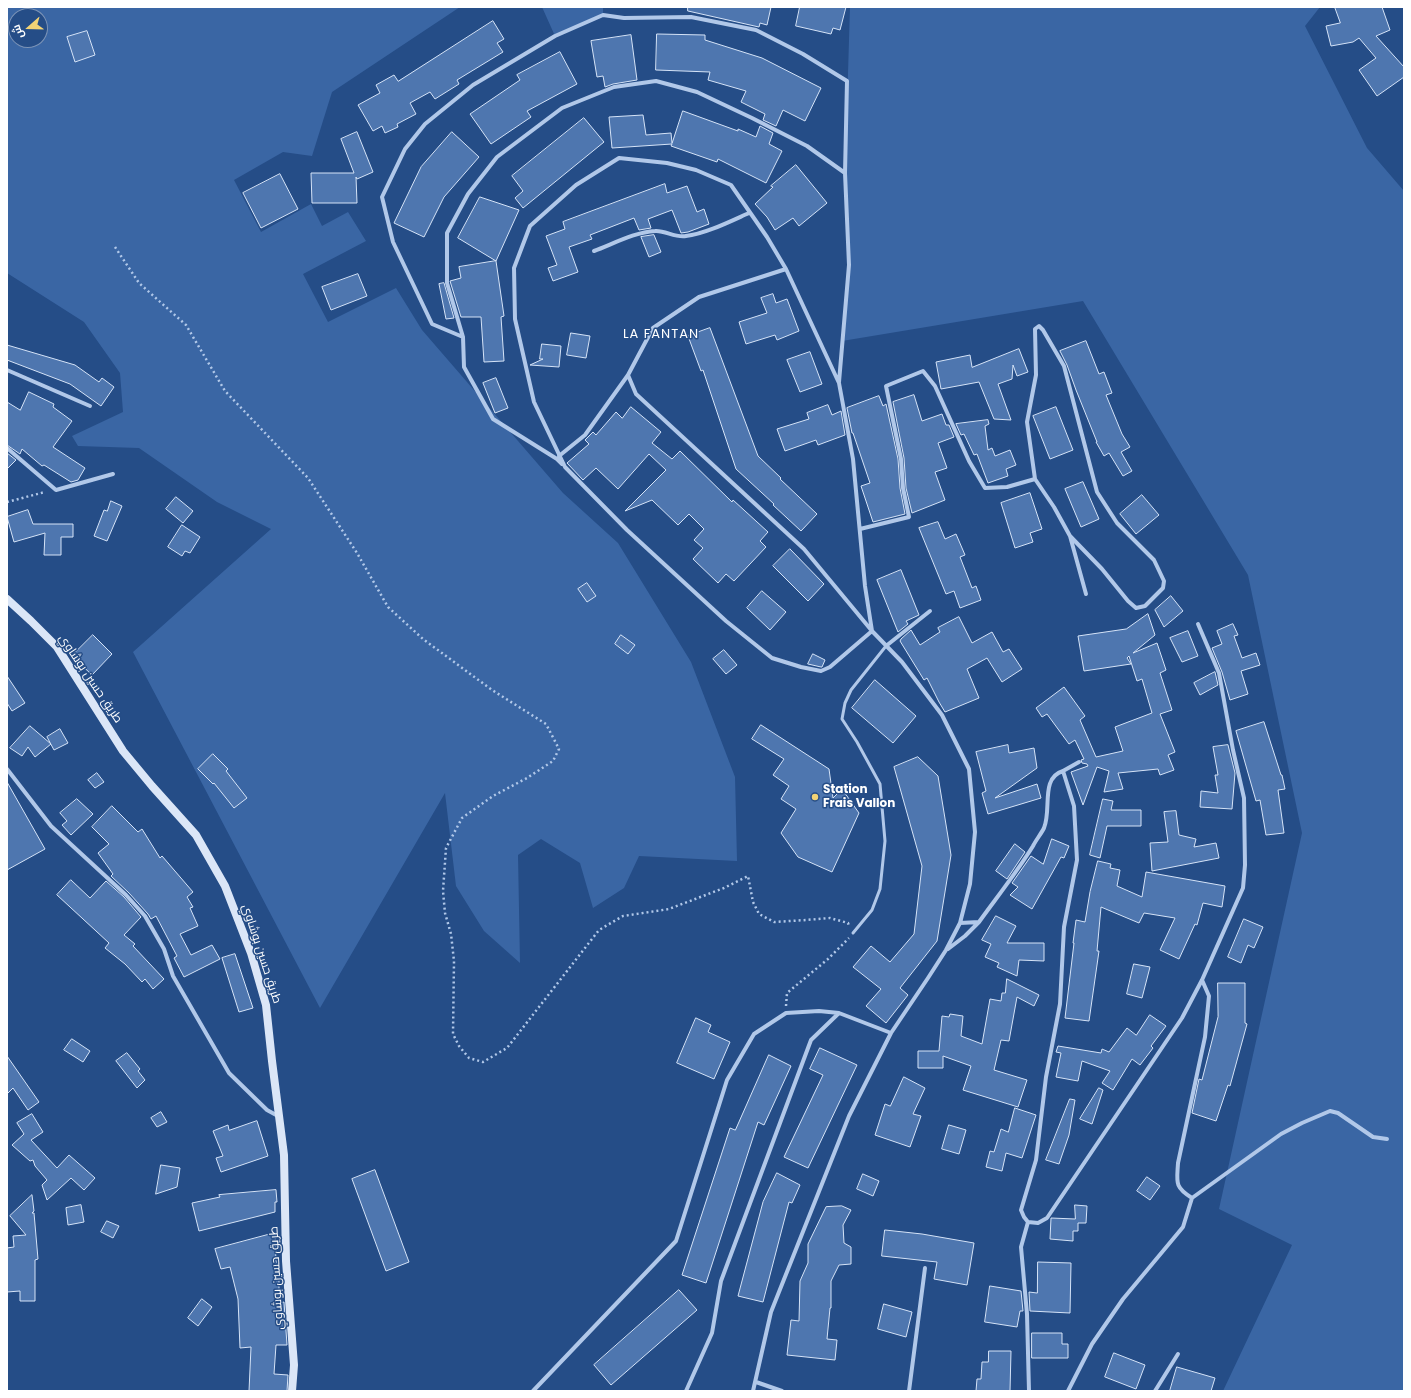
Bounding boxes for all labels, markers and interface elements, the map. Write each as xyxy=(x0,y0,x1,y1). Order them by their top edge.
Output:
north arrow xyxy=(8,8,48,48)
text: ش xyxy=(8,22,28,41)
district label: LA FANTAN xyxy=(623,327,699,343)
street label: طريق حسين بوشاوي xyxy=(55,632,125,726)
place label: Station Frais Vallon xyxy=(823,783,895,811)
marker: Station Frais Vallon xyxy=(810,792,820,802)
street label: طريق حسين بوشاوي xyxy=(238,903,284,1005)
street label: طريق حسين بوشاوي xyxy=(267,1226,287,1330)

